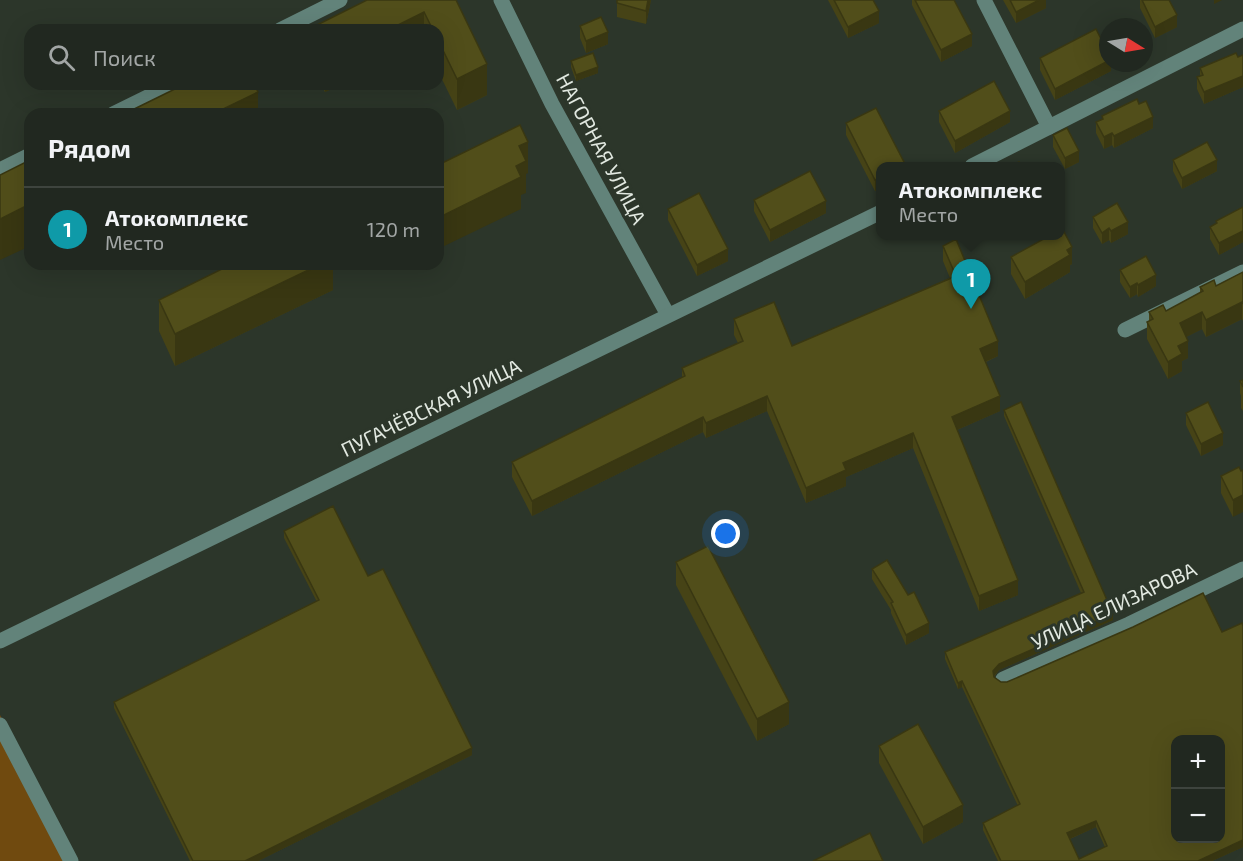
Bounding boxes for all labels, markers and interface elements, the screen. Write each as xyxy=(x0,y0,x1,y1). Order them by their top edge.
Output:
north arrow xyxy=(1099,18,1153,72)
search box xyxy=(24,24,444,90)
icon: search xyxy=(45,41,78,74)
text: Поиск xyxy=(93,44,156,70)
street label: НАГОРНАЯ УЛИЦА xyxy=(552,69,652,228)
text: Рядом xyxy=(48,132,131,163)
popup xyxy=(876,162,1065,240)
text: Атокомплекс xyxy=(899,176,1042,202)
text: Место xyxy=(899,202,958,226)
text: Атокомплекс xyxy=(105,204,248,230)
text: 1 xyxy=(63,217,72,241)
text: 120 m xyxy=(367,217,420,241)
text: Место xyxy=(105,230,164,254)
pin: 1 xyxy=(952,260,990,309)
street label: ПУГАЧЁВСКАЯ УЛИЦА xyxy=(337,353,525,461)
your location xyxy=(711,519,740,548)
street label: УЛИЦА ЕЛИЗАРОВА xyxy=(1027,556,1200,654)
map controls xyxy=(1171,735,1225,843)
button: + xyxy=(1171,735,1225,789)
button: − xyxy=(1171,789,1225,843)

